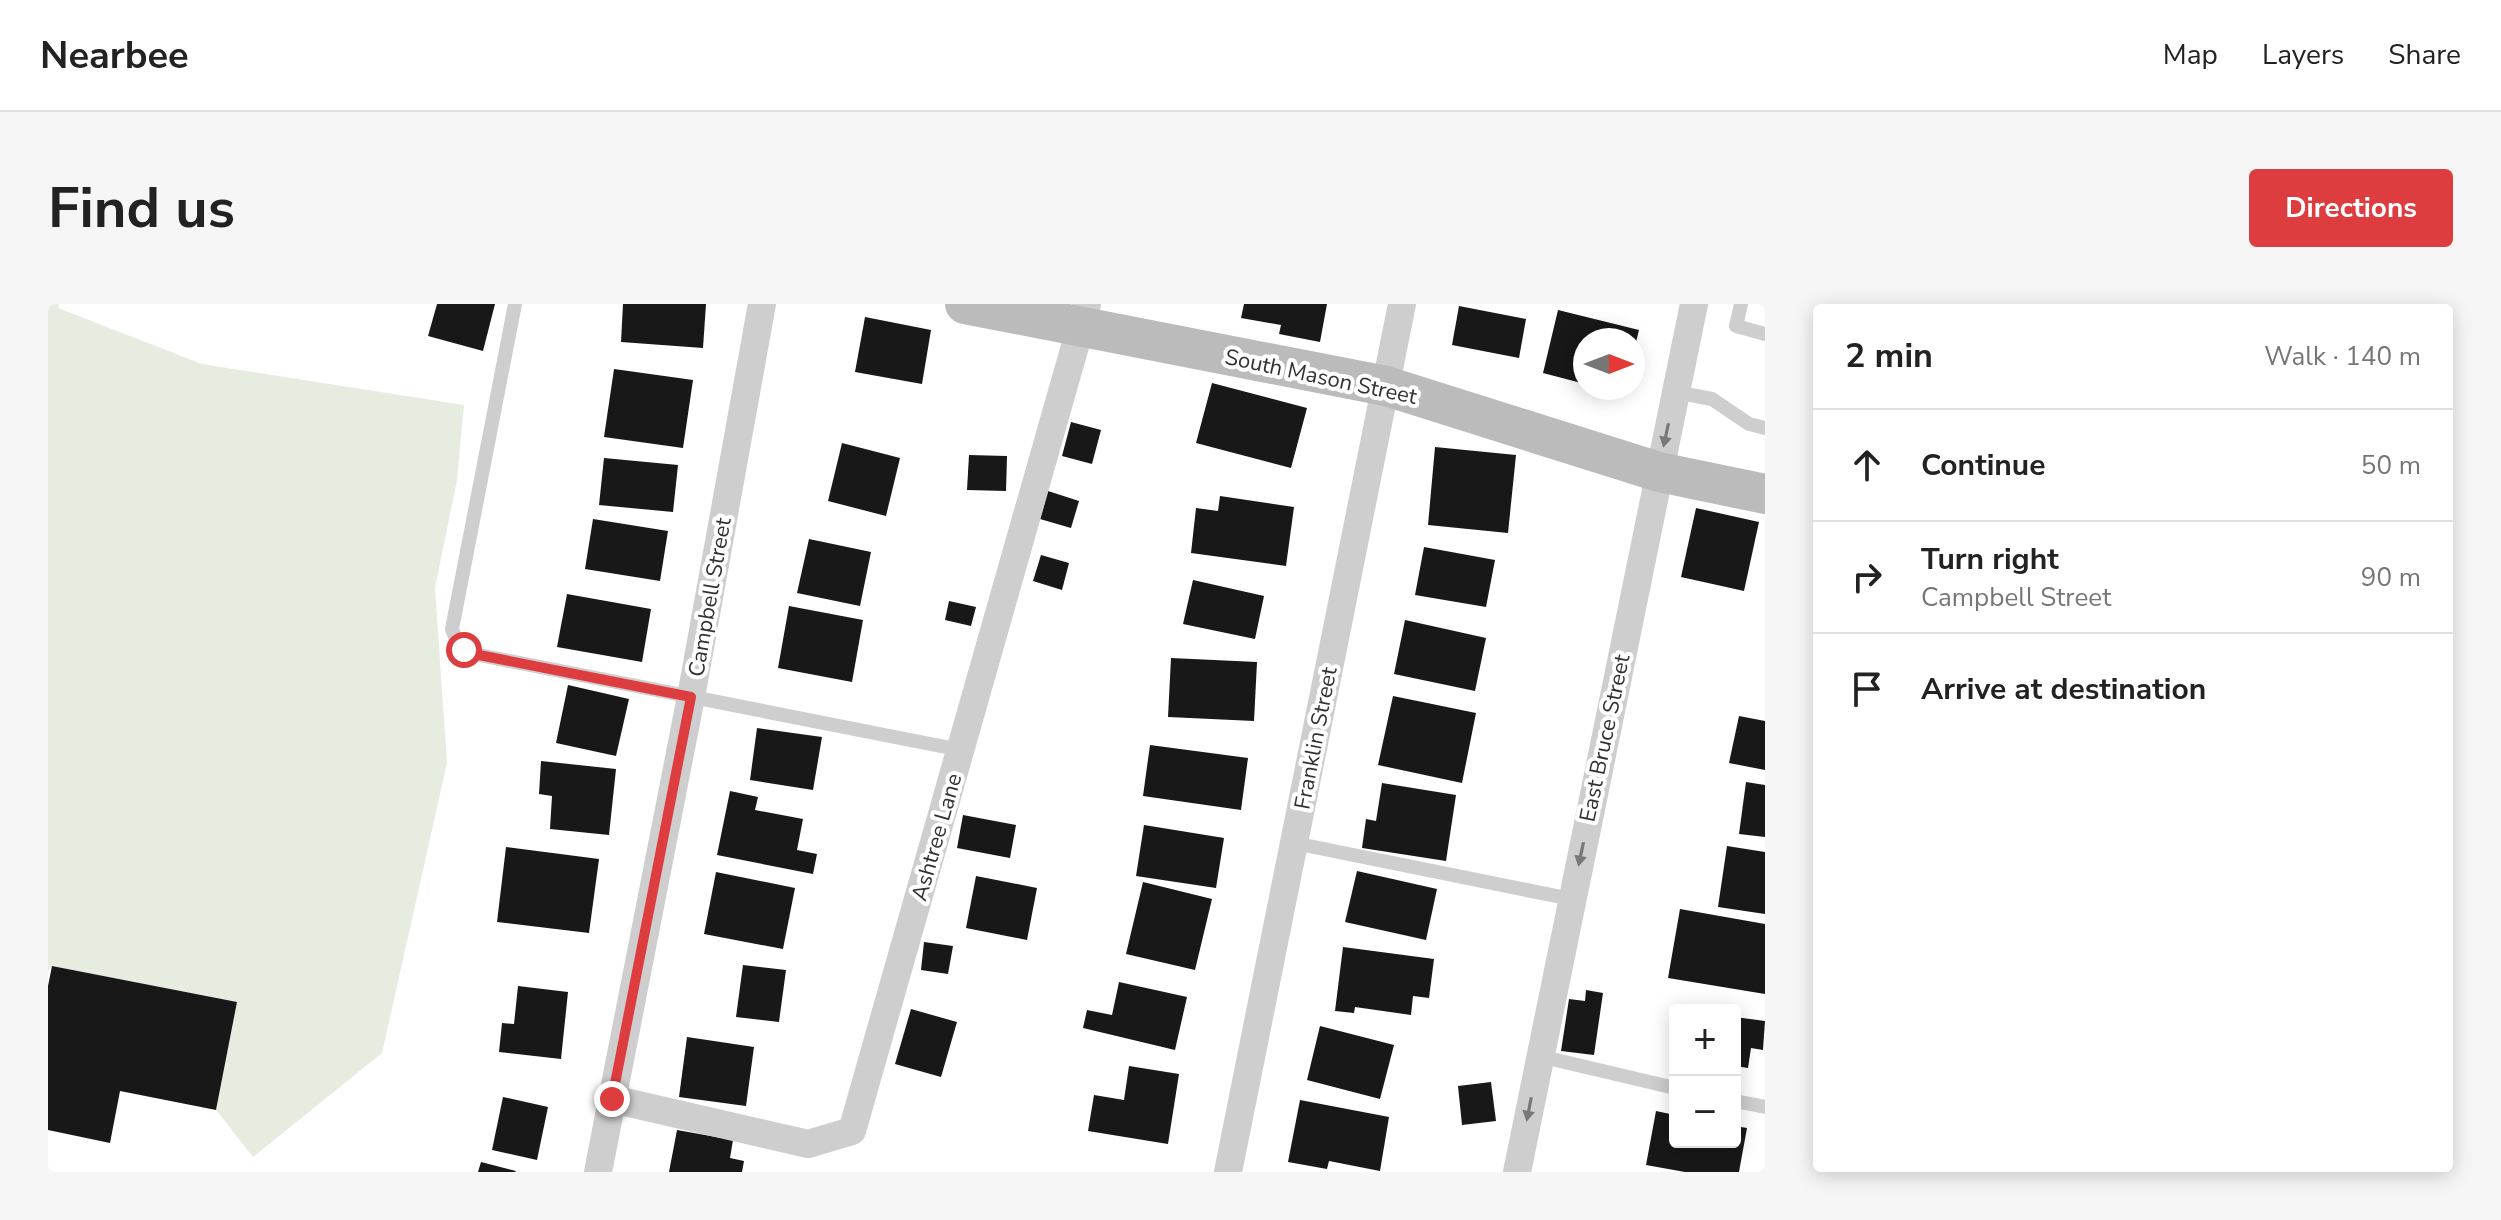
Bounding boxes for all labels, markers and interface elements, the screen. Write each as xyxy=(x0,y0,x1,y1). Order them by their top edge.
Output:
text: Nearbee xyxy=(40,30,189,81)
text: Map xyxy=(2163,36,2218,74)
text: Layers xyxy=(2262,36,2344,74)
text: Share xyxy=(2388,36,2461,74)
button: Directions xyxy=(2249,169,2453,247)
text: Find us xyxy=(48,170,235,247)
north arrow xyxy=(1573,328,1645,400)
text: 2 min xyxy=(1845,333,1933,379)
text: Walk · 140 m xyxy=(2264,339,2421,374)
street label: South Mason Street xyxy=(1222,342,1420,412)
one-way arrow xyxy=(1659,423,1672,448)
icon: ahead xyxy=(1845,443,1889,487)
text: Continue xyxy=(1921,445,2046,486)
text: 50 m xyxy=(2361,448,2421,483)
street label: Campbell Street xyxy=(681,515,739,679)
text: Turn right xyxy=(1921,539,2059,580)
icon: right xyxy=(1845,555,1889,599)
text: 90 m xyxy=(2361,560,2421,595)
text: Campbell Street xyxy=(1921,580,2111,615)
route start xyxy=(446,632,482,668)
street label: East Bruce Street xyxy=(1573,651,1637,825)
street label: Franklin Street xyxy=(1287,664,1345,812)
icon: arrive xyxy=(1845,667,1889,711)
text: Arrive at destination xyxy=(1921,669,2206,710)
street label: Ashtree Lane xyxy=(904,770,969,905)
one-way arrow xyxy=(1574,842,1586,867)
map controls xyxy=(1669,1004,1741,1148)
button: + xyxy=(1669,1004,1741,1076)
button: − xyxy=(1669,1076,1741,1148)
route end xyxy=(594,1081,630,1117)
one-way arrow xyxy=(1522,1097,1535,1122)

